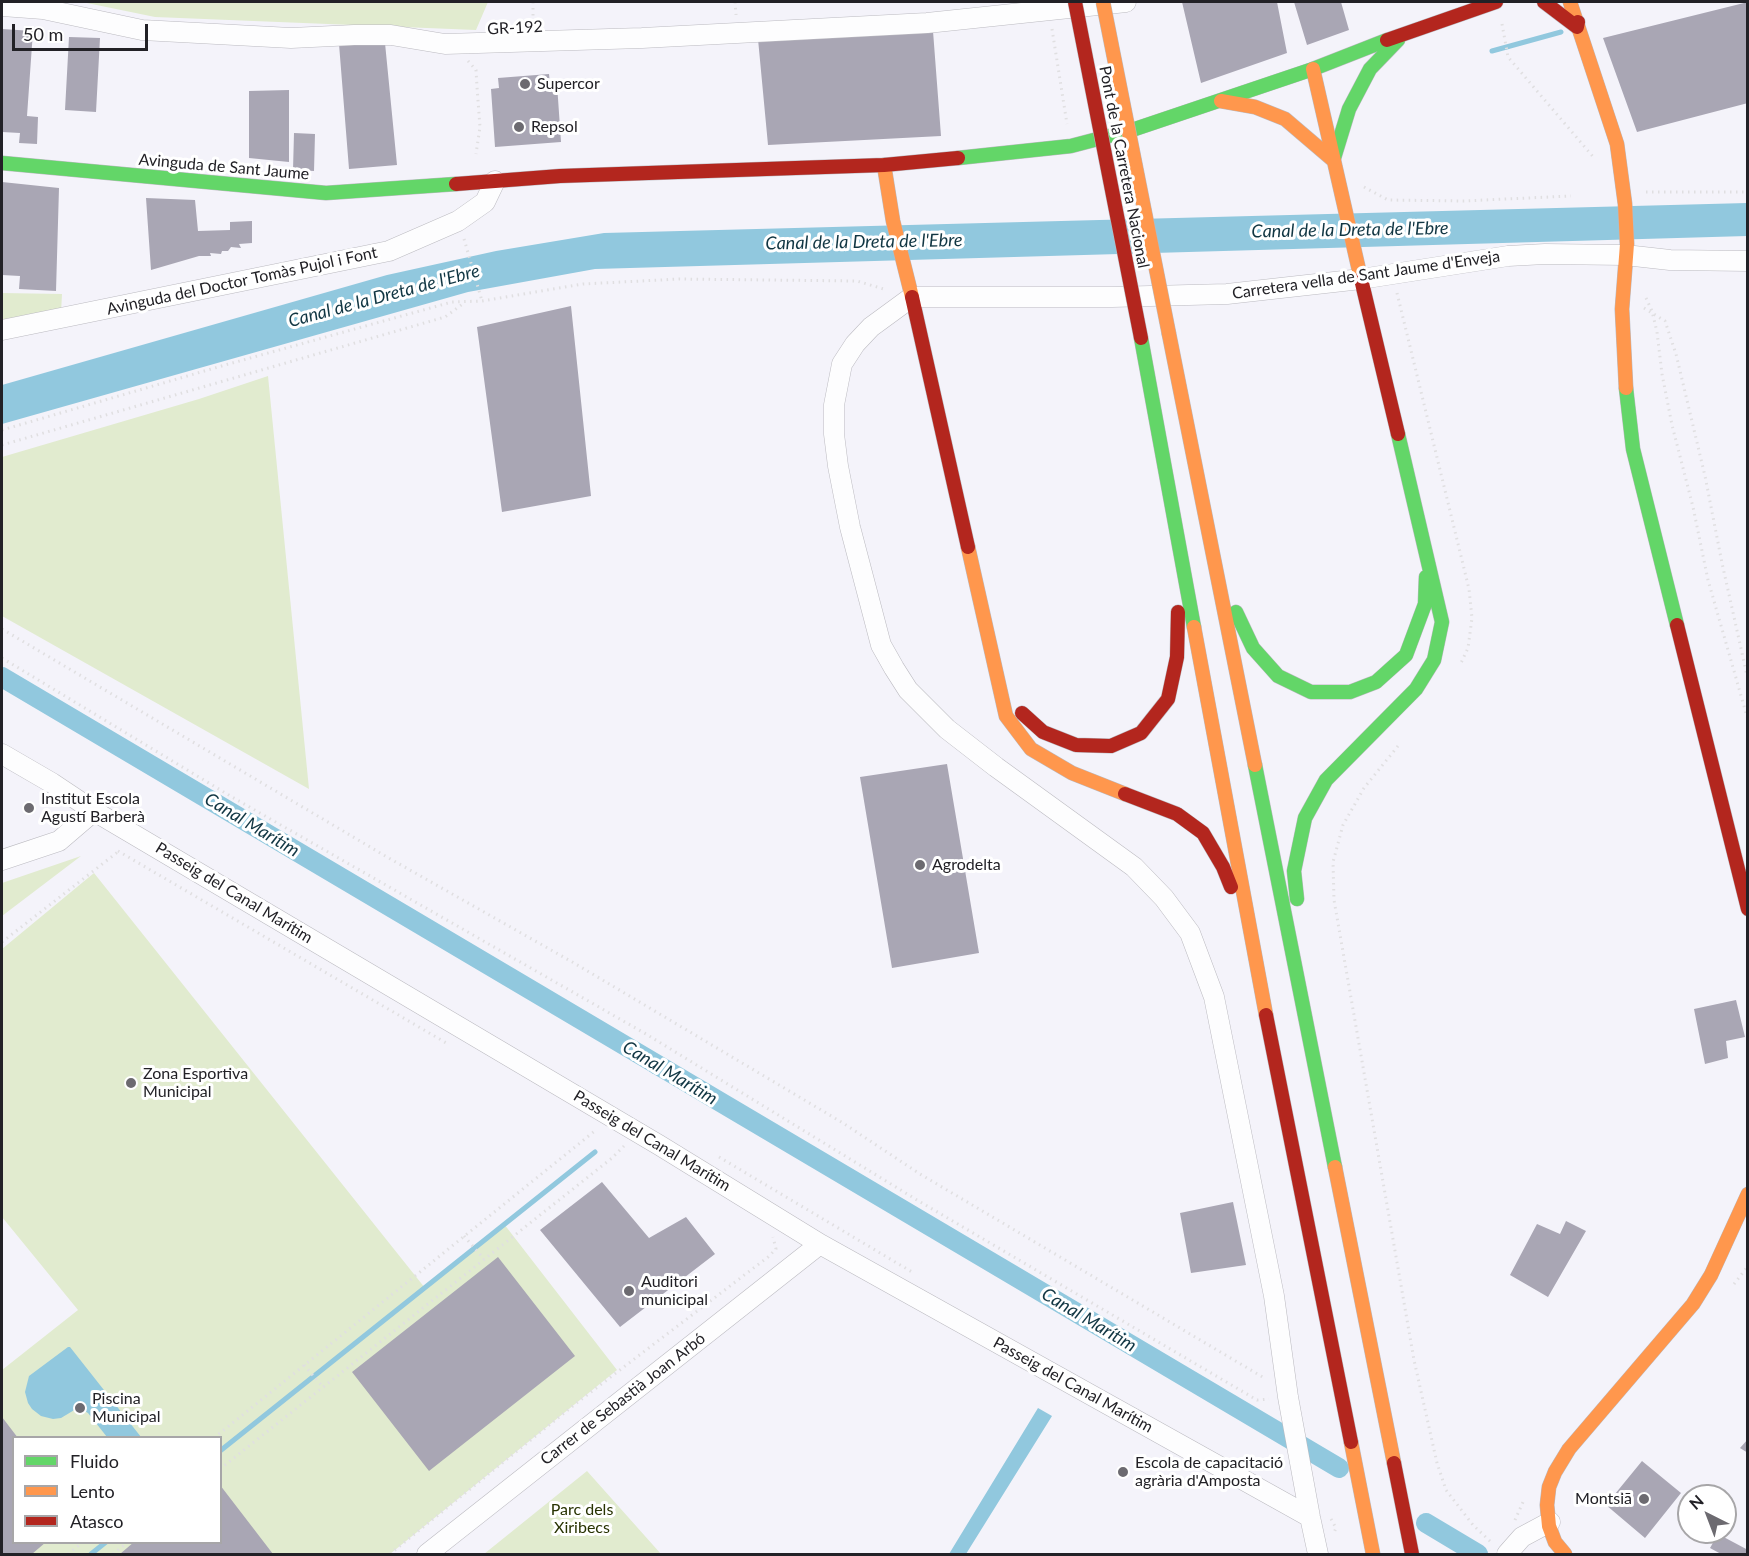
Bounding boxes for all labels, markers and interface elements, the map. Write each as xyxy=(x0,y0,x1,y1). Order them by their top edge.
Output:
scale bar xyxy=(15,12,152,50)
street label: GR-192 xyxy=(487,17,543,39)
text: 50 m xyxy=(23,23,63,45)
street label: Pont de la Carretera Nacional xyxy=(1095,64,1153,270)
place label: Supercor xyxy=(537,74,600,94)
marker: Supercor xyxy=(518,77,532,91)
place label: Repsol xyxy=(531,117,578,137)
marker: Repsol xyxy=(512,120,526,134)
street label: Avinguda de Sant Jaume xyxy=(138,150,310,184)
water label: Canal de la Dreta de l'Ebre xyxy=(1251,217,1449,243)
water label: Canal de la Dreta de l'Ebre xyxy=(765,229,963,255)
street label: Avinguda del Doctor Tomàs Pujol i Font xyxy=(105,243,379,319)
street label: Carretera vella de Sant Jaume d'Enveja xyxy=(1231,247,1501,303)
water label: Canal de la Dreta de l'Ebre xyxy=(286,260,482,332)
water label: Canal Marítim xyxy=(201,788,303,862)
place label: Institut Escola Agustí Barberà xyxy=(41,789,145,827)
marker: Institut Escola Agustí Barberà xyxy=(22,801,36,815)
street label: Passeig del Canal Marítim xyxy=(152,838,316,948)
place label: Agrodelta xyxy=(932,855,1001,875)
marker: Agrodelta xyxy=(913,858,927,872)
water label: Canal Marítim xyxy=(619,1036,721,1110)
place label: Zona Esportiva Municipal xyxy=(143,1064,248,1102)
marker: Zona Esportiva Municipal xyxy=(124,1076,138,1090)
street label: Passeig del Canal Marítim xyxy=(570,1086,734,1196)
place label: Auditori municipal xyxy=(641,1272,708,1310)
water label: Canal Marítim xyxy=(1038,1283,1140,1357)
marker: Auditori municipal xyxy=(622,1284,636,1298)
street label: Carrer de Sebastià Joan Arbó xyxy=(537,1329,709,1469)
street label: Passeig del Canal Marítim xyxy=(990,1333,1156,1437)
place label: Piscina Municipal xyxy=(92,1389,161,1427)
marker: Piscina Municipal xyxy=(73,1401,87,1415)
legend xyxy=(12,1436,222,1544)
text: Fluido xyxy=(70,1450,119,1472)
place label: Escola de capacitació agrària d'Amposta xyxy=(1135,1453,1283,1491)
marker: Escola de capacitació agrària d'Amposta xyxy=(1116,1465,1130,1479)
text: Lento xyxy=(70,1480,115,1502)
north arrow xyxy=(1677,1484,1737,1544)
place label: Montsiā xyxy=(1575,1489,1632,1509)
text: N xyxy=(1685,1491,1707,1513)
marker: Montsiā xyxy=(1637,1492,1651,1506)
park label: Parc dels Xiribecs xyxy=(551,1500,613,1538)
text: Atasco xyxy=(70,1510,123,1532)

